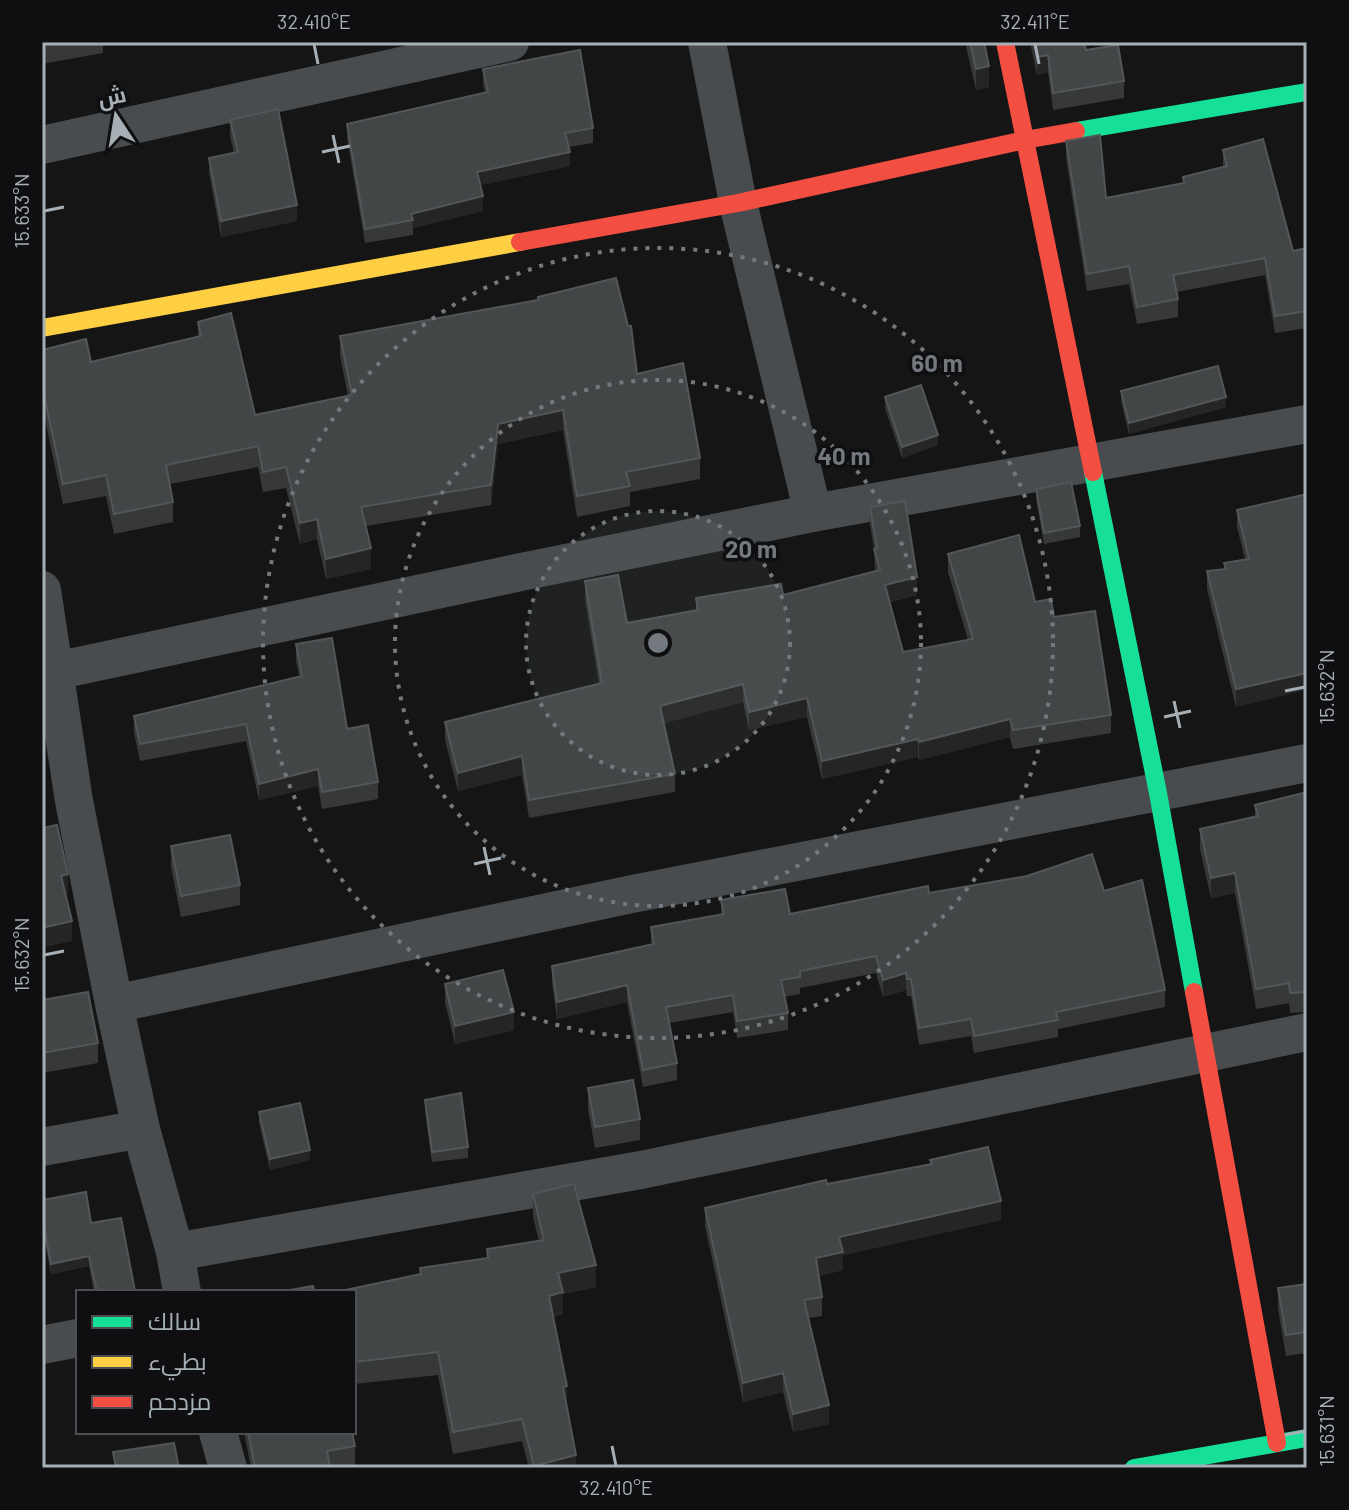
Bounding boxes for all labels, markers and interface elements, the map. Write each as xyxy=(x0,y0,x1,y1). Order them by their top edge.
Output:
text: 32.410°E xyxy=(277,9,351,33)
text: 32.411°E xyxy=(1000,9,1070,33)
north arrow xyxy=(76,76,156,156)
text: ش xyxy=(95,80,129,113)
text: 15.633°N xyxy=(9,174,33,248)
text: 60 m xyxy=(911,348,963,377)
text: 40 m xyxy=(817,441,871,470)
text: 20 m xyxy=(725,534,777,563)
centre of rings xyxy=(644,629,672,657)
text: 15.632°N xyxy=(1314,649,1338,725)
text: 15.632°N xyxy=(9,917,33,993)
legend xyxy=(76,1290,356,1434)
text: سالك xyxy=(148,1306,201,1335)
text: بطيء xyxy=(148,1346,207,1381)
text: مزدحم xyxy=(148,1386,211,1418)
text: 15.631°N xyxy=(1314,1395,1338,1467)
text: 32.410°E xyxy=(579,1475,653,1499)

